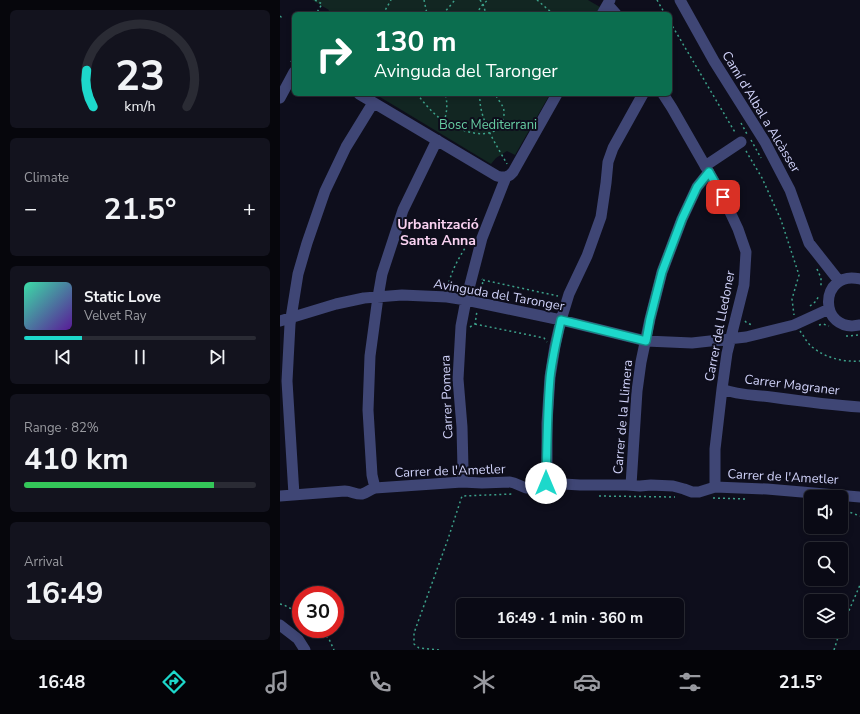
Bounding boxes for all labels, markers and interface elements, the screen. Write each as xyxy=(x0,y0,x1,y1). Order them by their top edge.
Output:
text: 130 m xyxy=(374,23,457,61)
icon: right xyxy=(308,28,360,80)
text: 23 xyxy=(115,48,165,105)
street label: Camí d'Albal a Alcàsser xyxy=(718,48,805,176)
text: Avinguda del Taronger xyxy=(374,59,558,83)
text: km/h xyxy=(124,97,156,116)
park label: Bosc Mediterrani xyxy=(439,116,537,134)
text: Climate xyxy=(24,169,69,187)
pin xyxy=(706,180,740,214)
icon: arrive xyxy=(712,186,734,208)
text: 21.5° xyxy=(104,189,176,230)
text: − xyxy=(24,194,37,224)
text: + xyxy=(243,194,256,224)
district label: Urbanització Santa Anna xyxy=(397,215,479,250)
street label: Carrer del Lledoner xyxy=(700,269,740,383)
street label: Avinguda del Taronger xyxy=(432,275,566,315)
text: Static Love xyxy=(84,287,161,307)
text: Velvet Ray xyxy=(84,307,146,325)
icon: previous xyxy=(52,346,74,368)
icon: pause xyxy=(129,346,151,368)
icon: next xyxy=(206,346,228,368)
street label: Carrer Pomera xyxy=(437,355,457,439)
street label: Carrer de la Llimera xyxy=(609,359,637,475)
street label: Carrer Magraner xyxy=(743,370,841,400)
text: Range · 82% xyxy=(24,419,99,437)
text: 410 km xyxy=(24,439,129,480)
street label: Carrer de l'Ametler xyxy=(394,460,506,482)
position arrow xyxy=(525,462,567,504)
street label: Carrer de l'Ametler xyxy=(727,465,839,489)
map controls xyxy=(804,490,848,638)
button: sound xyxy=(804,490,848,534)
button: search xyxy=(804,542,848,586)
text: Arrival xyxy=(24,553,63,571)
text: 16:49 xyxy=(24,573,103,614)
speed limit sign: 30 xyxy=(292,586,344,638)
button: layers xyxy=(804,594,848,638)
text: 16:49 · 1 min · 360 m xyxy=(497,608,643,628)
icon: directions xyxy=(160,668,188,696)
icon: music xyxy=(263,668,291,696)
icon: phone xyxy=(366,668,394,696)
icon: climate xyxy=(470,668,498,696)
icon: car xyxy=(573,668,601,696)
icon: filters xyxy=(676,668,704,696)
text: 16:48 xyxy=(38,670,85,694)
text: 21.5° xyxy=(779,670,822,694)

